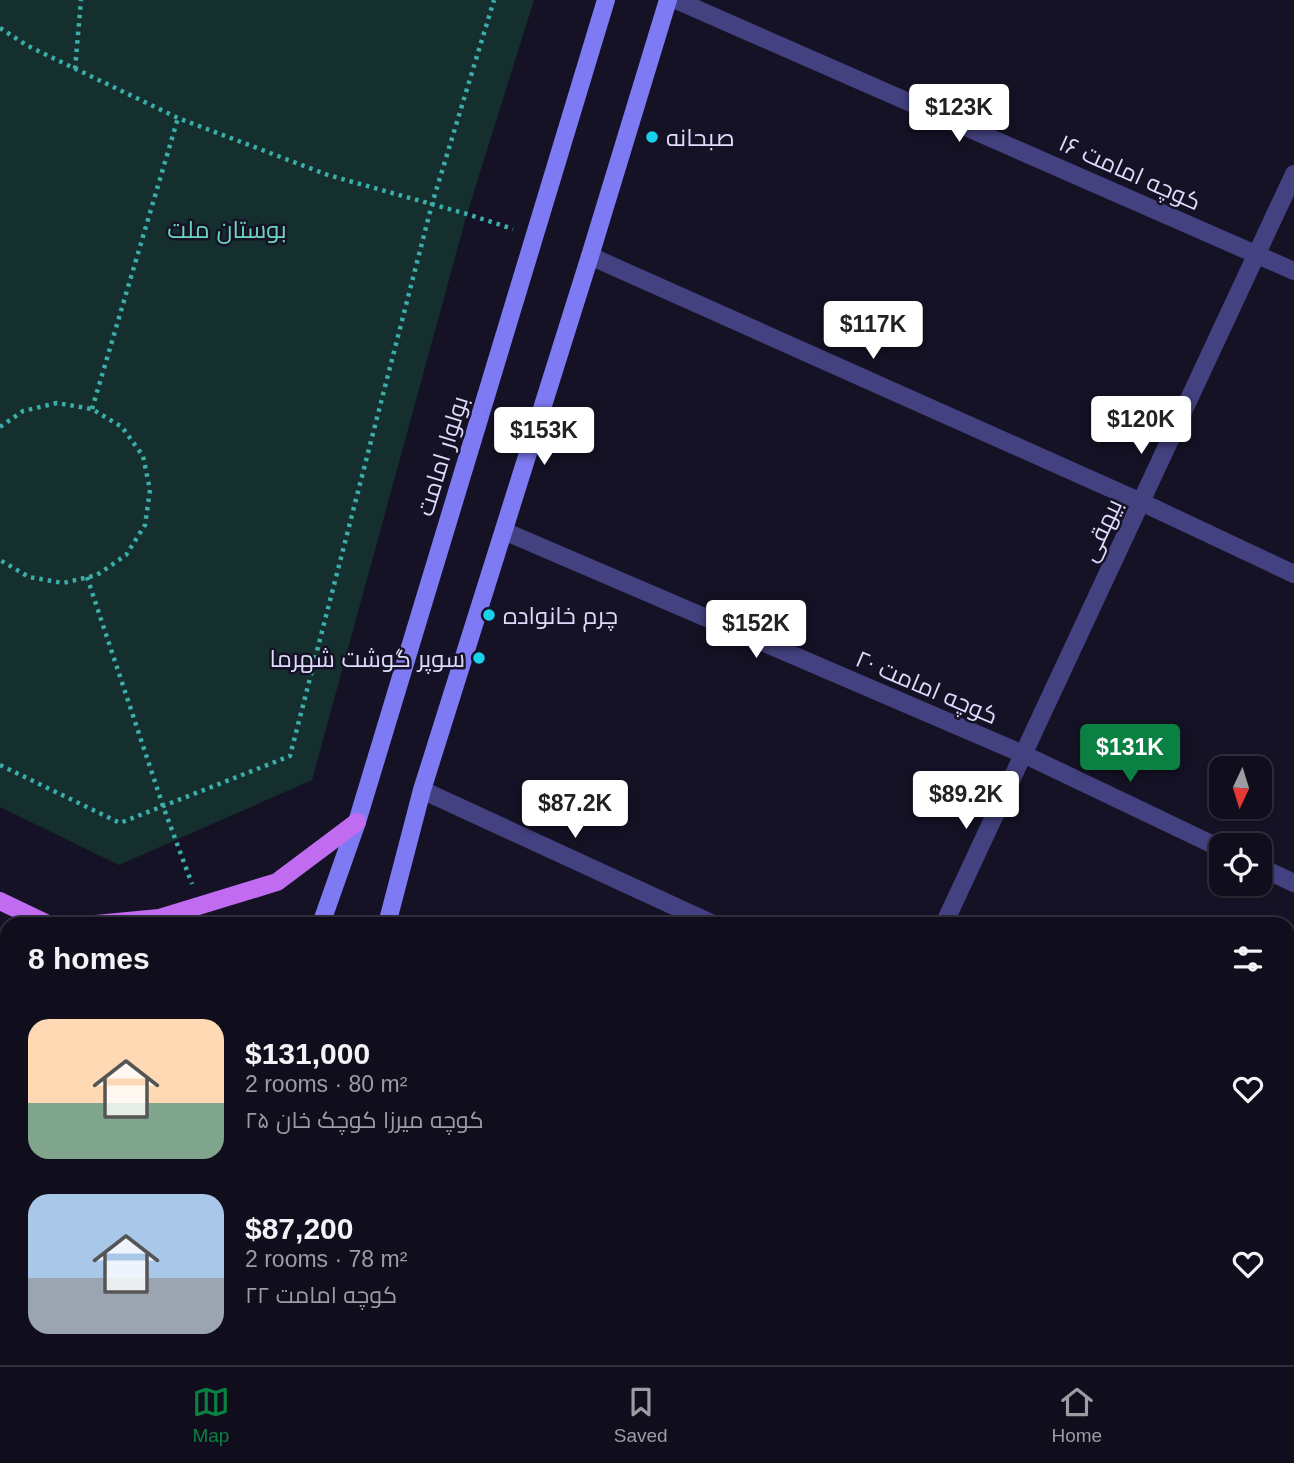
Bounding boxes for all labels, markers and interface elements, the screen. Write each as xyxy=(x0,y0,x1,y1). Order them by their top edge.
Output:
pin: $123K xyxy=(910,85,1008,144)
text: $123K xyxy=(925,94,993,120)
place label: صبحانه xyxy=(666,124,735,151)
marker: صبحانه xyxy=(644,129,660,145)
street label: کوچه امامت ۱۶ xyxy=(1054,129,1205,218)
park label: بوستان ملت xyxy=(167,216,287,244)
pin: $117K xyxy=(824,302,922,361)
text: $117K xyxy=(840,311,906,337)
street label: بولوار امامت xyxy=(411,393,473,519)
pin: $120K xyxy=(1092,396,1190,456)
text: $120K xyxy=(1107,406,1175,432)
pin: $153K xyxy=(495,407,593,467)
text: $153K xyxy=(510,417,578,443)
street label: بیهقی xyxy=(1075,494,1128,566)
pin: $152K xyxy=(707,600,805,660)
place label: چرم خانواده xyxy=(503,602,618,632)
marker: چرم خانواده xyxy=(481,607,497,623)
text: $152K xyxy=(722,610,790,636)
place label: سوپر گوشت شهرما xyxy=(269,645,465,675)
street label: کوچه امامت ۲۰ xyxy=(851,645,1002,732)
marker: سوپر گوشت شهرما xyxy=(471,650,487,666)
pin: $131K xyxy=(1081,724,1179,784)
text: $131K xyxy=(1096,734,1164,760)
north arrow xyxy=(1209,756,1272,819)
map controls xyxy=(1209,756,1272,896)
pin: $89.2K xyxy=(909,772,1023,831)
pin: $87.2K xyxy=(518,780,632,840)
text: $89.2K xyxy=(929,781,1003,807)
text: $87.2K xyxy=(538,790,612,816)
button: locate xyxy=(1209,833,1272,896)
icon: filters xyxy=(1229,940,1267,978)
text: 8 homes xyxy=(28,942,150,975)
text: $131,000 xyxy=(245,1037,370,1070)
icon: home xyxy=(84,1047,168,1131)
icon: heart xyxy=(1229,1070,1267,1108)
text: 2 rooms · 80 m² xyxy=(245,1071,407,1097)
text: کوچه میرزا کوچک خان ۲۵ xyxy=(245,1107,484,1133)
text: $87,200 xyxy=(245,1212,353,1245)
icon: home xyxy=(84,1222,168,1306)
icon: heart xyxy=(1229,1245,1267,1283)
text: 2 rooms · 78 m² xyxy=(245,1246,407,1272)
text: کوچه امامت ۲۲ xyxy=(245,1282,397,1308)
tab: Map xyxy=(192,1383,230,1447)
tab: Saved xyxy=(614,1383,668,1447)
tab: Home xyxy=(1051,1383,1102,1447)

